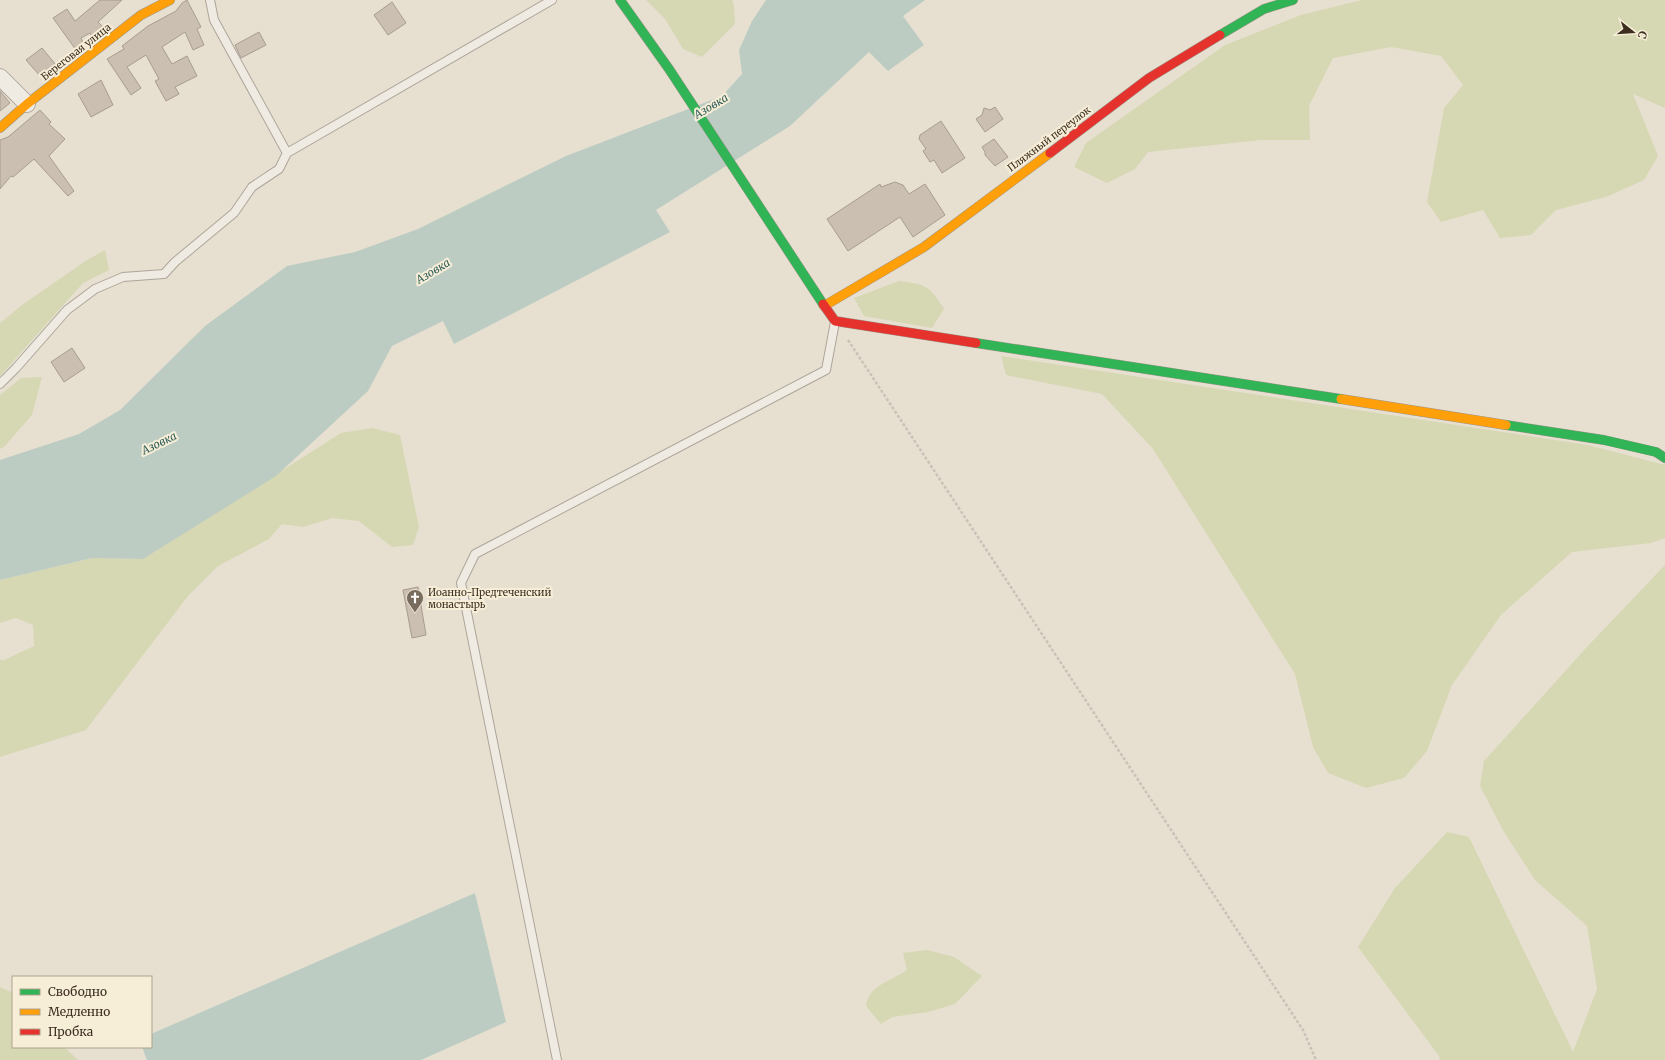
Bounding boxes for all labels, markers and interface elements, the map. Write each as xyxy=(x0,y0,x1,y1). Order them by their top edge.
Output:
north arrow xyxy=(1613,12,1653,52)
street label: Береговая улица xyxy=(38,20,114,83)
text: С xyxy=(1635,29,1650,40)
water label: Азовка xyxy=(691,90,731,122)
street label: Пляжный переулок xyxy=(1005,103,1094,175)
water label: Азовка xyxy=(413,255,453,287)
water label: Азовка xyxy=(138,429,179,458)
place label: Иоанно-Предтеченский монастырь xyxy=(428,586,551,611)
church icon: Иоанно-Предтеченский монастырь xyxy=(405,588,425,613)
legend xyxy=(12,976,152,1048)
text: Свободно xyxy=(48,984,107,999)
text: Медленно xyxy=(48,1004,110,1019)
text: Пробка xyxy=(48,1024,94,1039)

